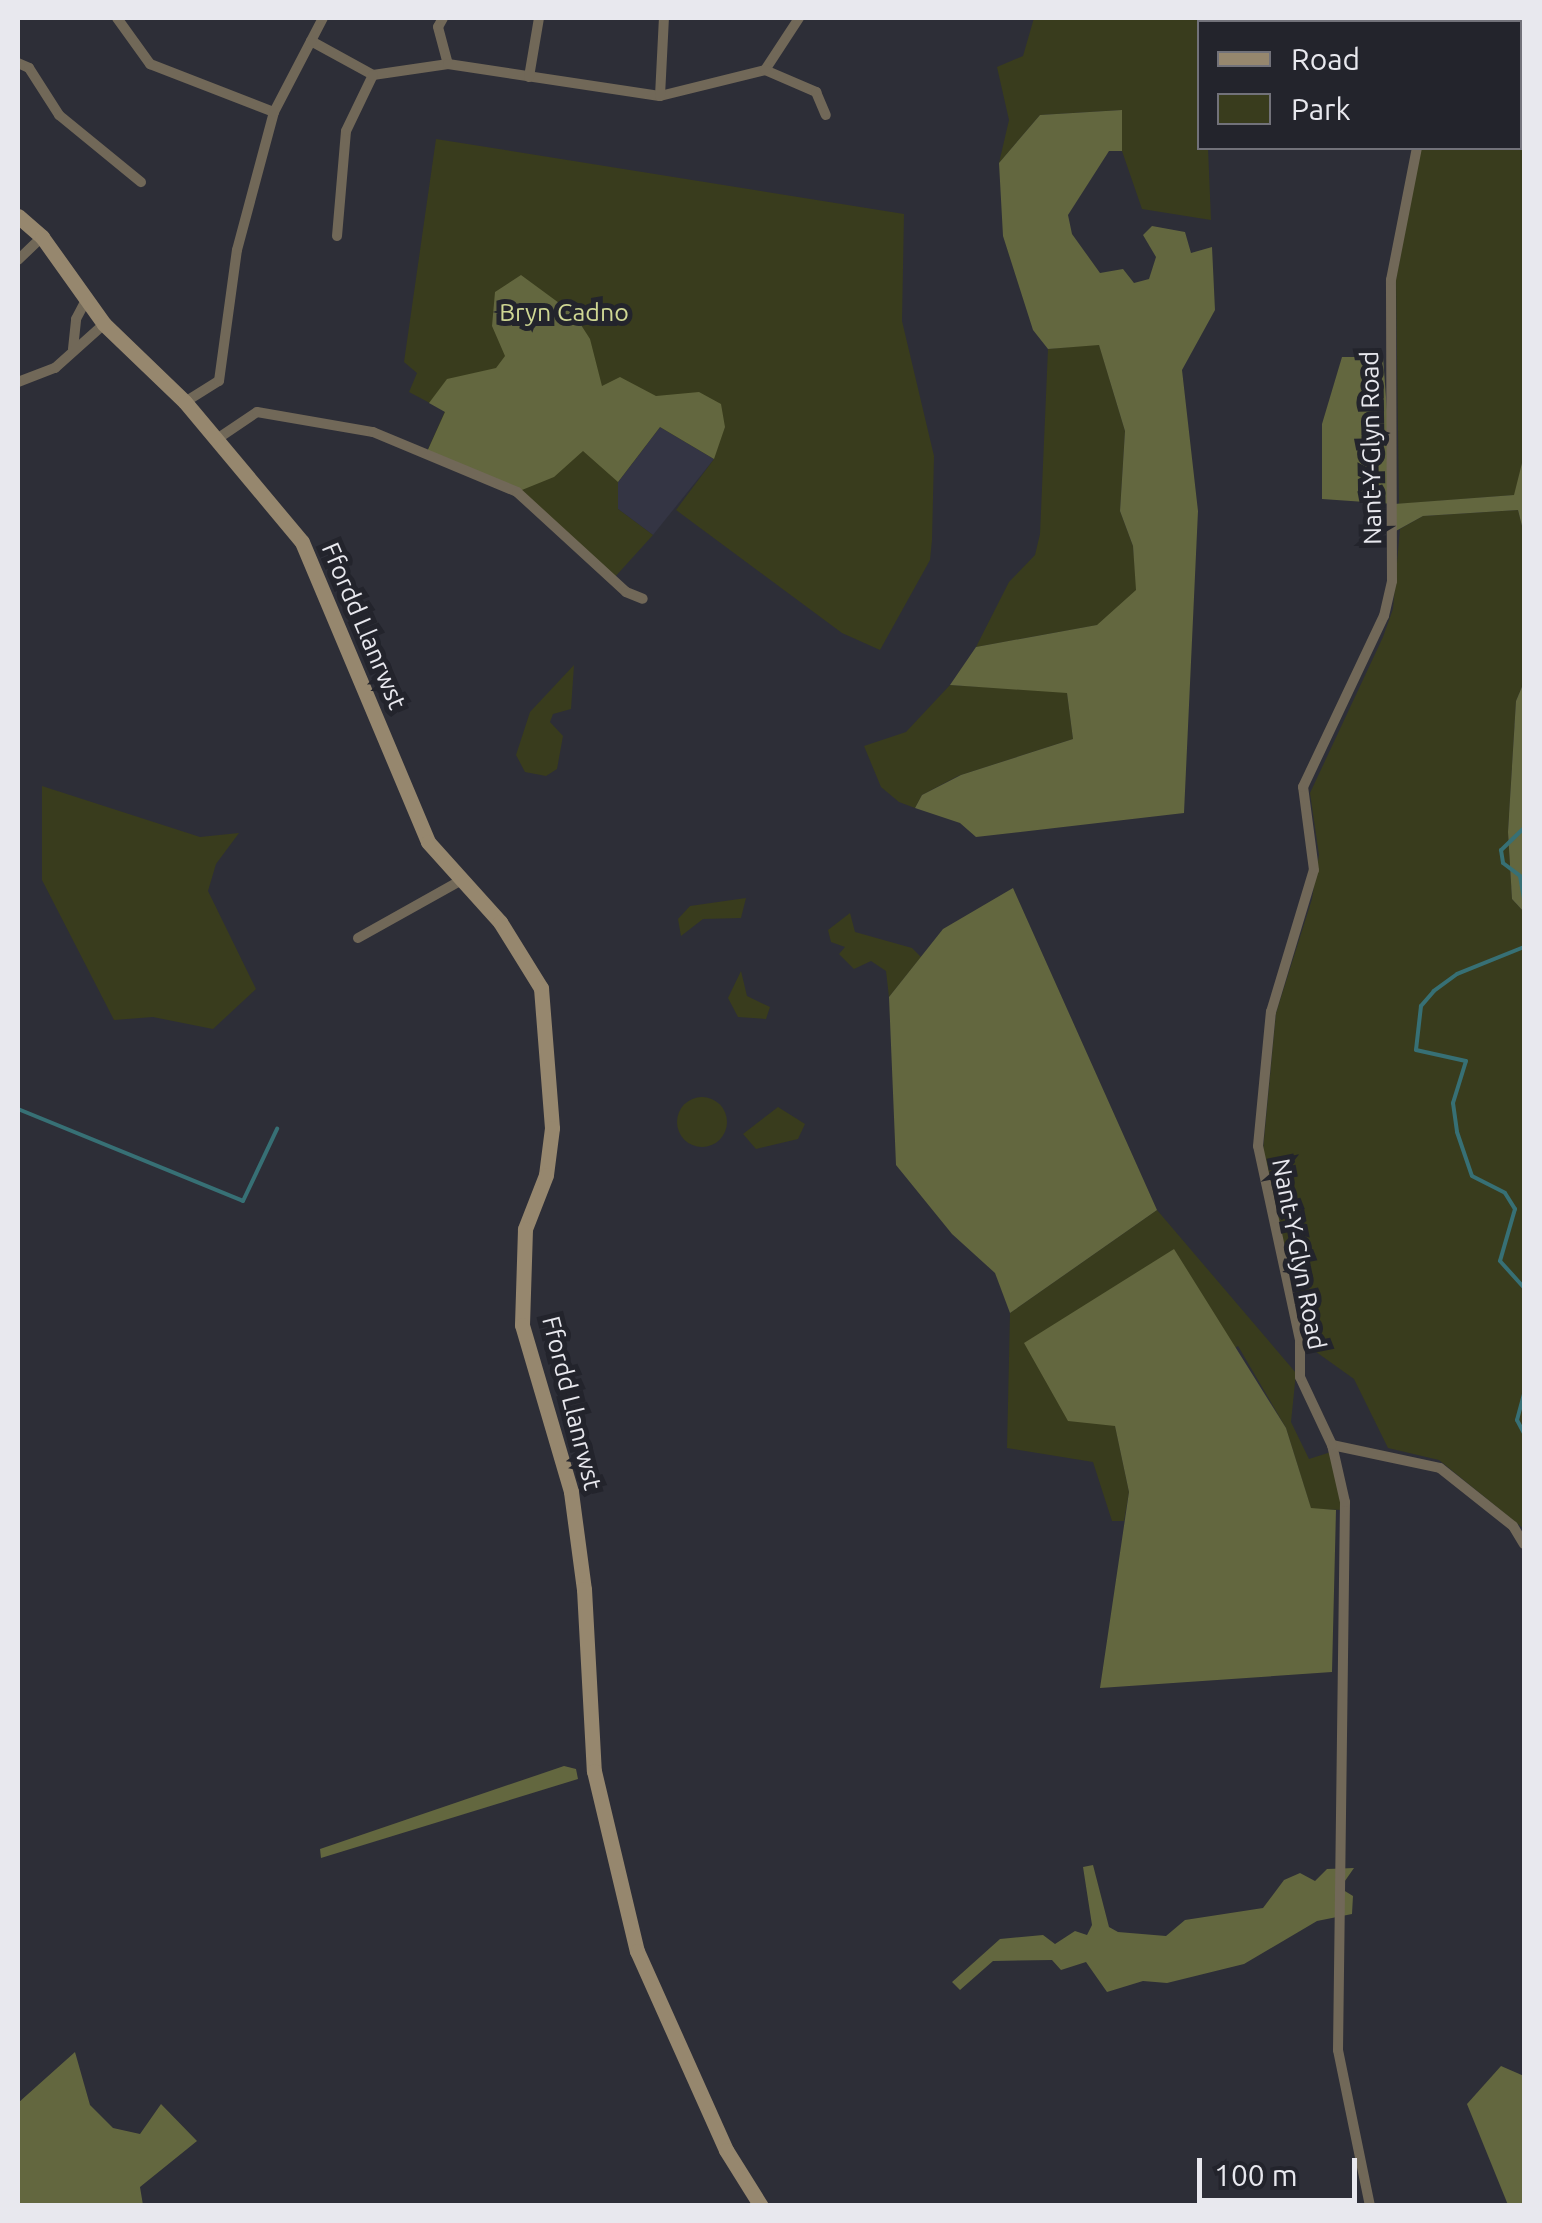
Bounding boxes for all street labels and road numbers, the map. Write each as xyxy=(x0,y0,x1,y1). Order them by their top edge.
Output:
street label: Nant-Y-Glyn Road xyxy=(1354,351,1388,545)
street label: Ffordd Llanrwst xyxy=(315,538,413,714)
street label: Nant-Y-Glyn Road xyxy=(1266,1156,1332,1352)
street label: Ffordd Llanrwst xyxy=(536,1313,608,1493)

